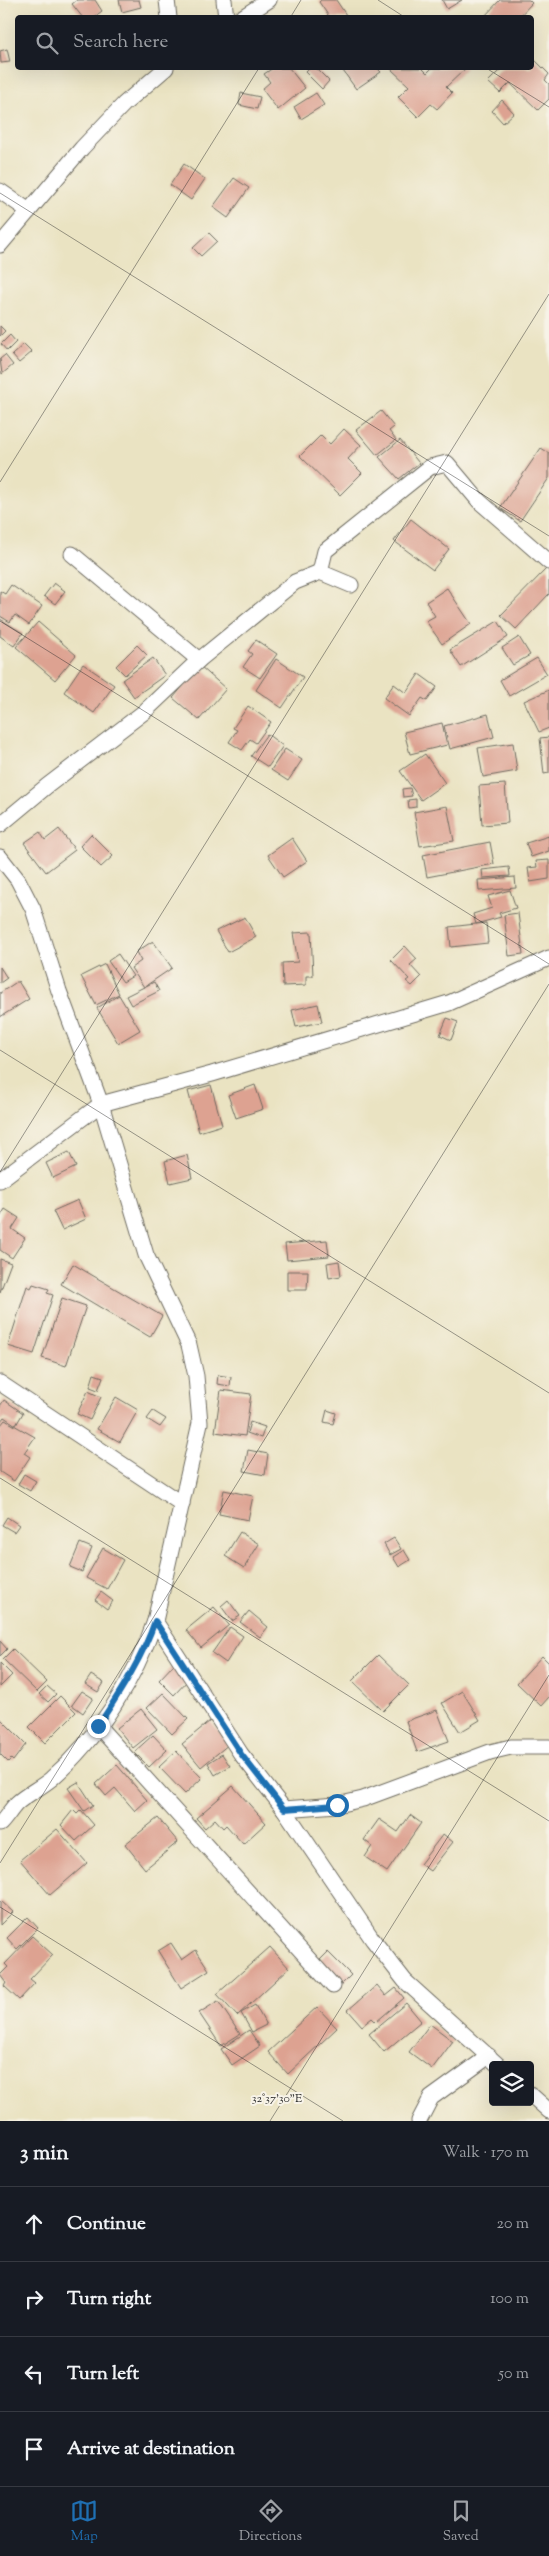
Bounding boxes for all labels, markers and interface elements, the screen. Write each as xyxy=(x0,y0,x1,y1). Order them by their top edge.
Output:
search box xyxy=(15,15,534,70)
icon: search xyxy=(33,29,61,57)
text: Search here xyxy=(73,29,168,56)
route end xyxy=(87,1715,110,1738)
route start xyxy=(326,1794,349,1817)
map controls xyxy=(489,2061,534,2106)
button: layers xyxy=(489,2061,534,2106)
text: 32°37'30"E xyxy=(252,2090,303,2108)
text: 3 min xyxy=(20,2139,69,2169)
text: Walk · 170 m xyxy=(442,2142,529,2165)
icon: ahead xyxy=(20,2210,48,2238)
text: Continue xyxy=(67,2211,146,2238)
text: 20 m xyxy=(496,2213,529,2236)
icon: right xyxy=(20,2285,48,2313)
text: Turn right xyxy=(67,2286,151,2313)
text: 100 m xyxy=(490,2288,529,2311)
icon: left xyxy=(20,2360,48,2388)
text: Turn left xyxy=(67,2361,139,2388)
text: 50 m xyxy=(498,2363,529,2386)
icon: arrive xyxy=(20,2435,48,2463)
text: Arrive at destination xyxy=(67,2436,235,2463)
tab: Map xyxy=(70,2497,98,2547)
tab: Directions xyxy=(239,2497,302,2547)
tab: Saved xyxy=(443,2497,479,2547)

